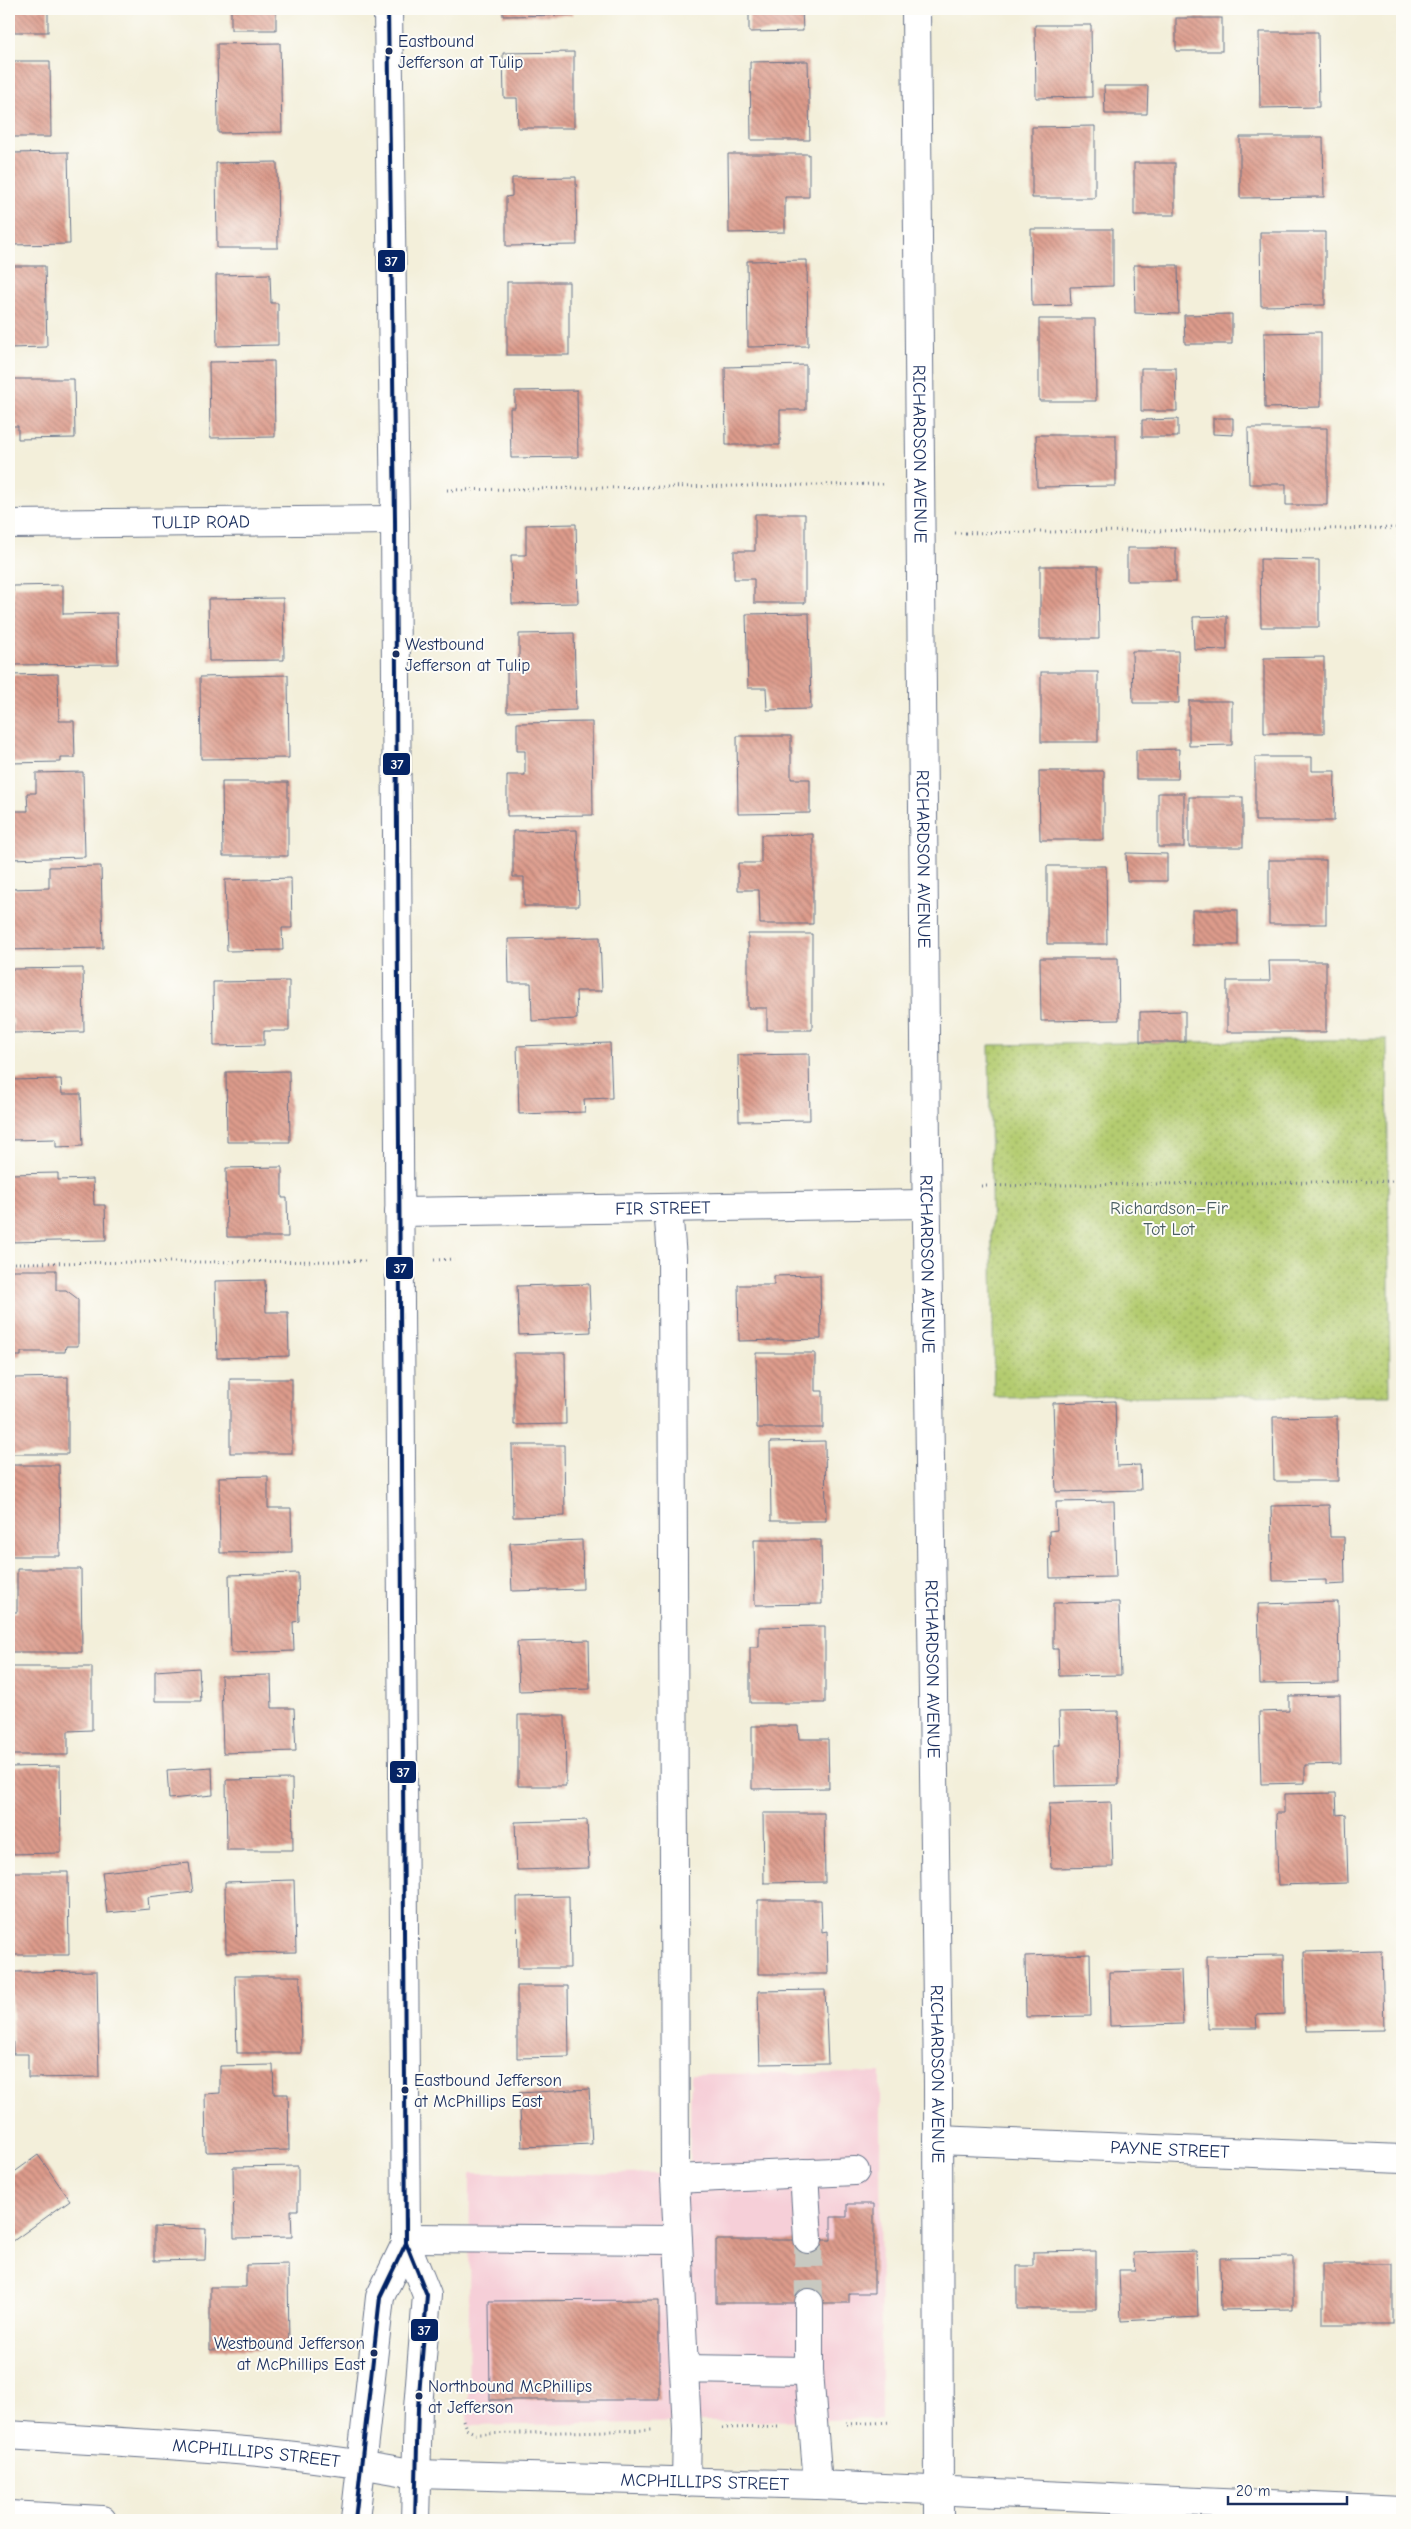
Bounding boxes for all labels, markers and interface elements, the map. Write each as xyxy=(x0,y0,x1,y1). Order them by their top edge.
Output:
place label: Eastbound Jefferson at Tulip xyxy=(398,32,523,72)
marker: Eastbound Jefferson at Tulip xyxy=(384,46,394,56)
line badge: 37 xyxy=(377,249,406,273)
text: 37 xyxy=(384,253,398,270)
street label: RICHARDSON AVENUE xyxy=(908,365,931,544)
street label: TULIP ROAD xyxy=(152,512,250,534)
place label: Westbound Jefferson at Tulip xyxy=(405,635,530,675)
marker: Westbound Jefferson at Tulip xyxy=(391,649,401,659)
line badge: 37 xyxy=(382,752,411,776)
text: 37 xyxy=(390,756,404,773)
street label: RICHARDSON AVENUE xyxy=(912,770,934,949)
street label: RICHARDSON AVENUE xyxy=(915,1174,939,1354)
street label: FIR STREET xyxy=(615,1197,711,1220)
park label: Richardson–Fir Tot Lot xyxy=(1110,1198,1229,1240)
line badge: 37 xyxy=(385,1256,414,1280)
text: 37 xyxy=(393,1260,407,1277)
street label: RICHARDSON AVENUE xyxy=(921,1579,944,1759)
line badge: 37 xyxy=(389,1760,417,1784)
text: 37 xyxy=(396,1764,410,1781)
street label: RICHARDSON AVENUE xyxy=(926,1984,948,2163)
place label: Eastbound Jefferson at McPhillips East xyxy=(414,2071,562,2111)
marker: Eastbound Jefferson at McPhillips East xyxy=(400,2085,410,2095)
street label: PAYNE STREET xyxy=(1110,2137,1230,2163)
line badge: 37 xyxy=(410,2318,439,2342)
text: 37 xyxy=(417,2322,431,2339)
place label: Westbound Jefferson at McPhillips East xyxy=(214,2334,366,2374)
marker: Westbound Jefferson at McPhillips East xyxy=(369,2348,379,2358)
place label: Northbound McPhillips at Jefferson xyxy=(428,2377,592,2417)
marker: Northbound McPhillips at Jefferson xyxy=(414,2391,424,2401)
street label: MCPHILLIPS STREET xyxy=(172,2435,342,2472)
street label: MCPHILLIPS STREET xyxy=(620,2470,790,2495)
scale bar xyxy=(1228,2474,1347,2506)
text: 20 m xyxy=(1236,2482,1270,2500)

